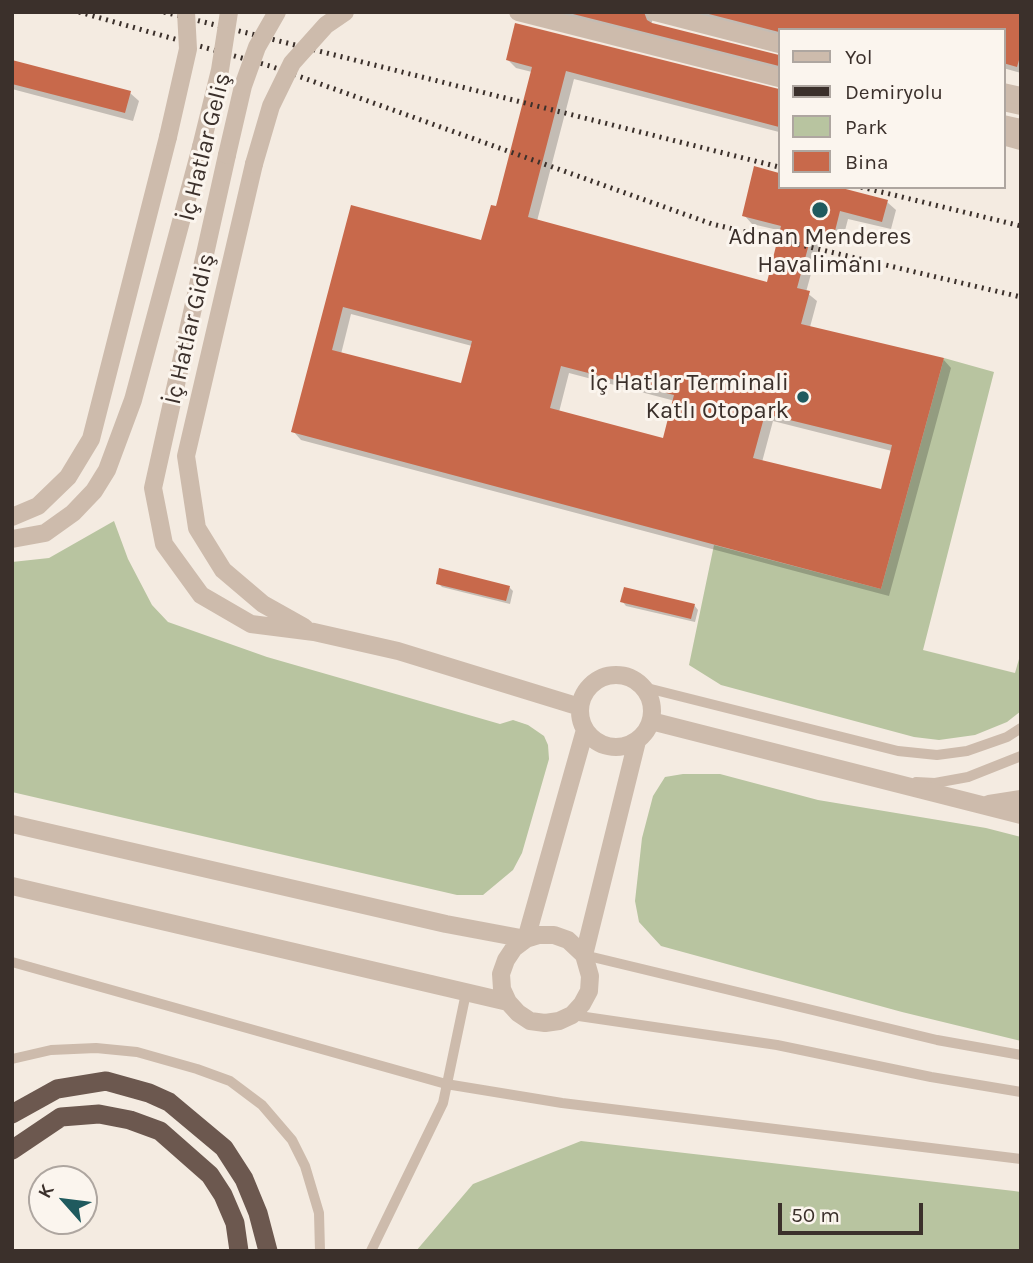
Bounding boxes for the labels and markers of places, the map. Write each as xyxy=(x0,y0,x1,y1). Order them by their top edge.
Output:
marker: Adnan Menderes Havalimanı xyxy=(810,200,830,220)
place label: Adnan Menderes Havalimanı xyxy=(728,223,912,279)
place label: İç Hatlar Terminali Katlı Otopark xyxy=(589,369,789,425)
marker: İç Hatlar Terminali Katlı Otopark xyxy=(795,389,811,405)

